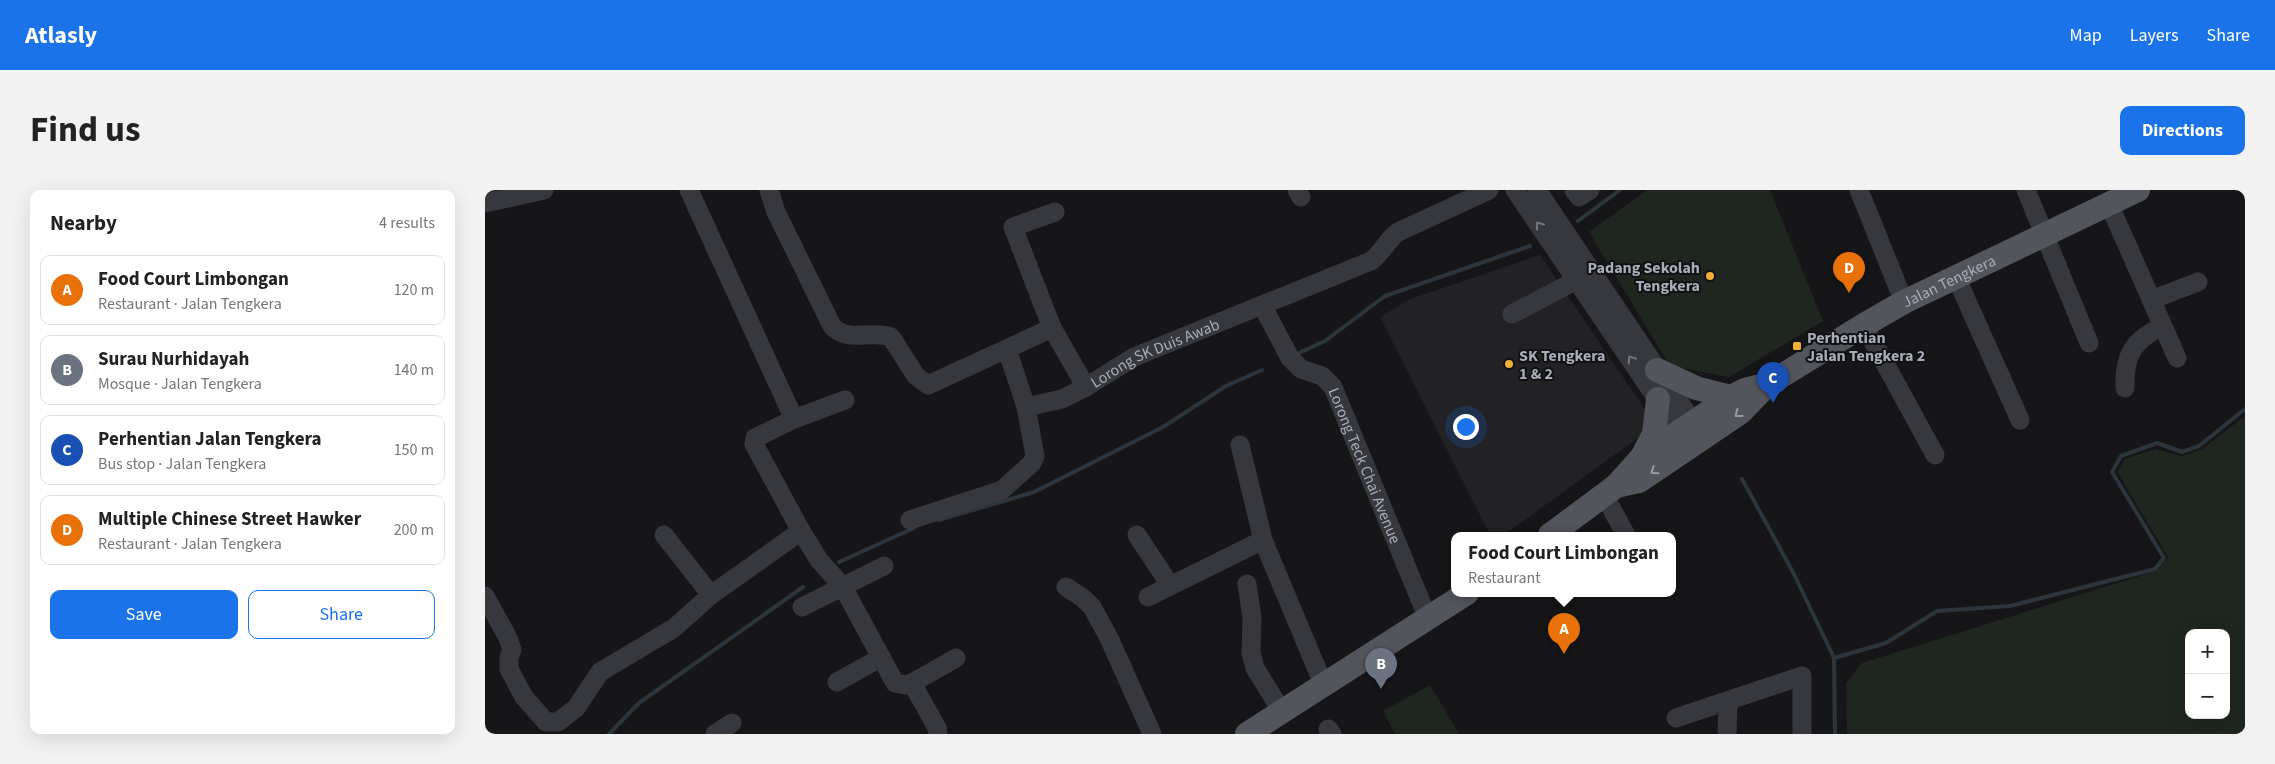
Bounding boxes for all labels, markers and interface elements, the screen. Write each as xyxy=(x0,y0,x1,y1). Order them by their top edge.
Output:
text: Atlasly xyxy=(25,18,97,53)
text: Map xyxy=(2070,23,2102,48)
text: Layers xyxy=(2130,23,2179,48)
text: Share xyxy=(2207,23,2250,48)
text: Find us xyxy=(30,105,140,155)
button: Directions xyxy=(2120,106,2245,155)
text: Nearby xyxy=(50,208,117,238)
text: 4 results xyxy=(379,212,435,234)
one-way arrow xyxy=(1536,221,1545,231)
street label: Jalan Tengkera xyxy=(1899,250,2000,313)
pin: D xyxy=(1833,252,1865,293)
place label: Padang Sekolah Tengkera xyxy=(1588,257,1700,297)
text: Food Court Limbongan xyxy=(98,266,289,293)
marker: Padang Sekolah Tengkera xyxy=(1704,270,1716,282)
text: A xyxy=(62,279,72,301)
text: 120 m xyxy=(394,279,434,301)
text: Restaurant · Jalan Tengkera xyxy=(98,293,282,315)
street label: Lorong SK Duis Awab xyxy=(1087,313,1223,394)
place label: Perhentian Jalan Tengkera 2 xyxy=(1807,327,1925,367)
marker: Perhentian Jalan Tengkera 2 xyxy=(1791,340,1803,352)
place label: SK Tengkera 1 & 2 xyxy=(1519,345,1606,385)
text: Surau Nurhidayah xyxy=(98,346,249,373)
one-way arrow xyxy=(1628,355,1637,365)
marker: SK Tengkera 1 & 2 xyxy=(1503,358,1515,370)
text: B xyxy=(62,359,72,381)
text: 140 m xyxy=(394,359,434,381)
pin: C xyxy=(1757,362,1789,403)
text: Mosque · Jalan Tengkera xyxy=(98,373,262,395)
street label: Lorong Teck Chai Avenue xyxy=(1322,385,1406,547)
one-way arrow xyxy=(1734,408,1743,417)
your location xyxy=(1453,414,1479,440)
text: Perhentian Jalan Tengkera xyxy=(98,426,322,453)
text: C xyxy=(62,439,72,461)
text: 150 m xyxy=(394,439,434,461)
text: Bus stop · Jalan Tengkera xyxy=(98,453,266,475)
one-way arrow xyxy=(1650,464,1659,474)
text: Multiple Chinese Street Hawker xyxy=(98,506,361,533)
text: D xyxy=(62,519,72,541)
text: 200 m xyxy=(394,519,434,541)
popup xyxy=(1451,532,1676,597)
text: Restaurant · Jalan Tengkera xyxy=(98,533,282,555)
text: Food Court Limbongan xyxy=(1468,540,1659,567)
text: Restaurant xyxy=(1468,567,1541,589)
button: Save xyxy=(50,590,238,639)
button: Share xyxy=(248,590,435,639)
pin: A xyxy=(1548,613,1580,654)
map controls xyxy=(2185,629,2230,719)
button: + xyxy=(2185,629,2230,674)
pin: B xyxy=(1365,648,1397,689)
button: − xyxy=(2185,674,2230,719)

